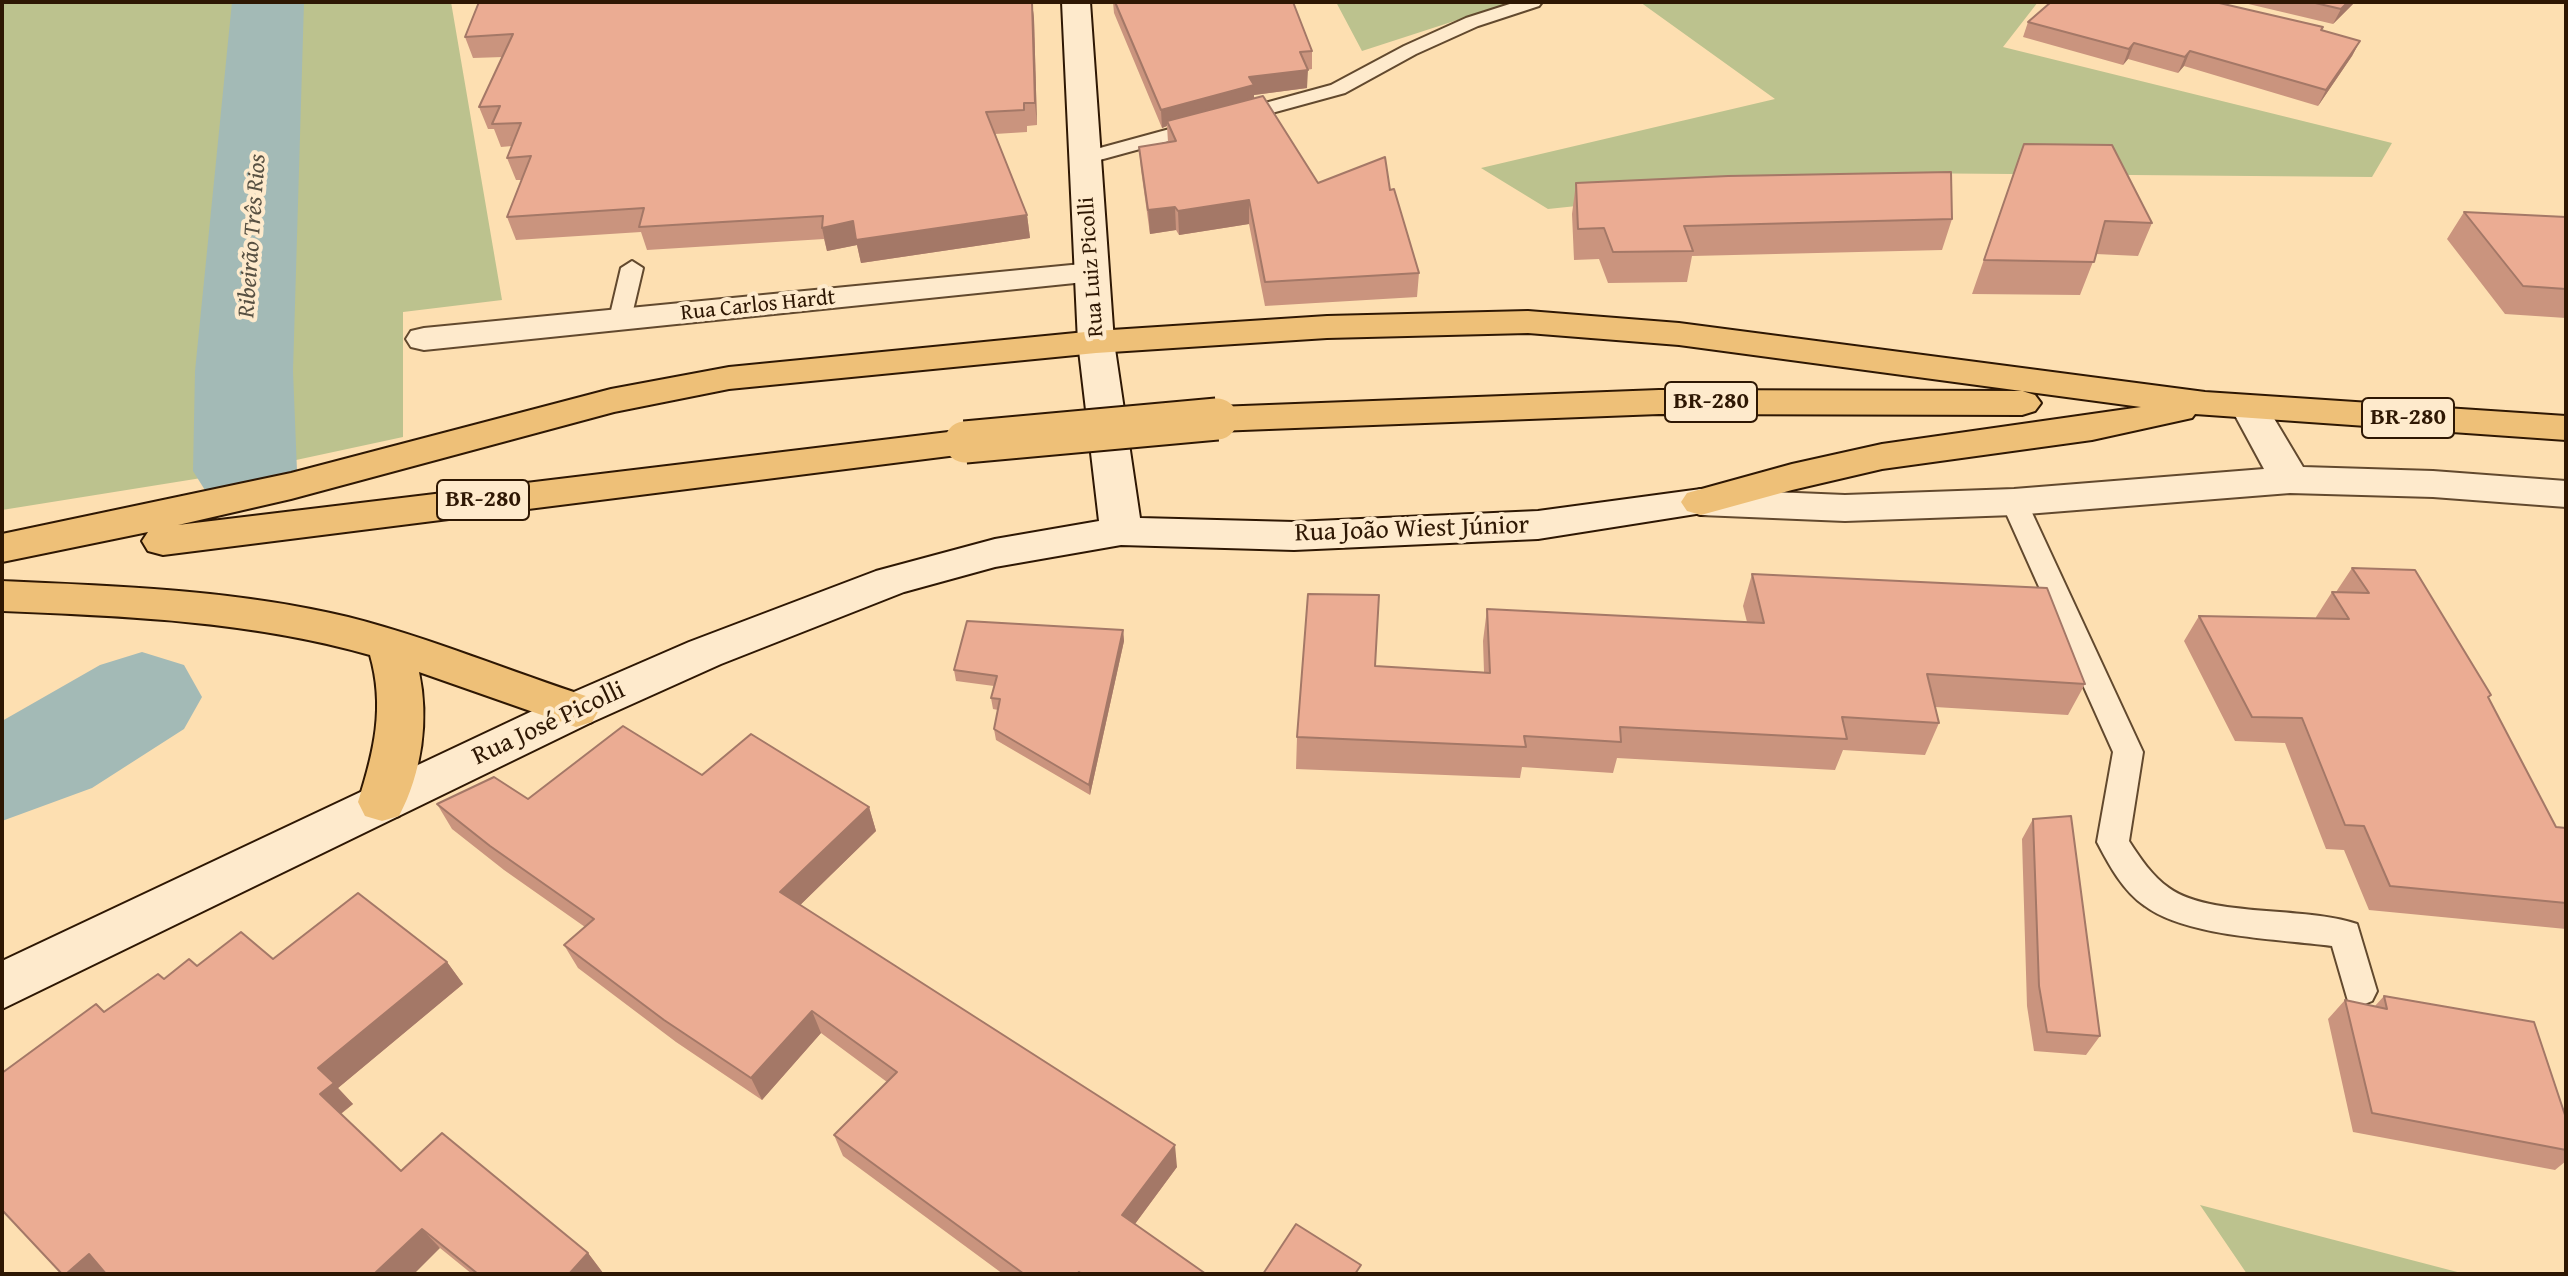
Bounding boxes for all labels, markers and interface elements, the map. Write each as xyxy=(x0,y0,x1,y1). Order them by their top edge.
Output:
water label: Ribeirão Três Rios xyxy=(233,153,273,319)
street label: Rua Luiz Picolli xyxy=(1074,196,1110,338)
street label: Rua Carlos Hardt xyxy=(679,285,837,327)
road number: BR-280 xyxy=(1665,382,1757,422)
road number: BR-280 xyxy=(2362,398,2454,438)
road number: BR-280 xyxy=(437,480,529,520)
street label: Rua João Wiest Júnior xyxy=(1294,510,1530,550)
street label: Rua José Picolli xyxy=(468,675,630,773)

